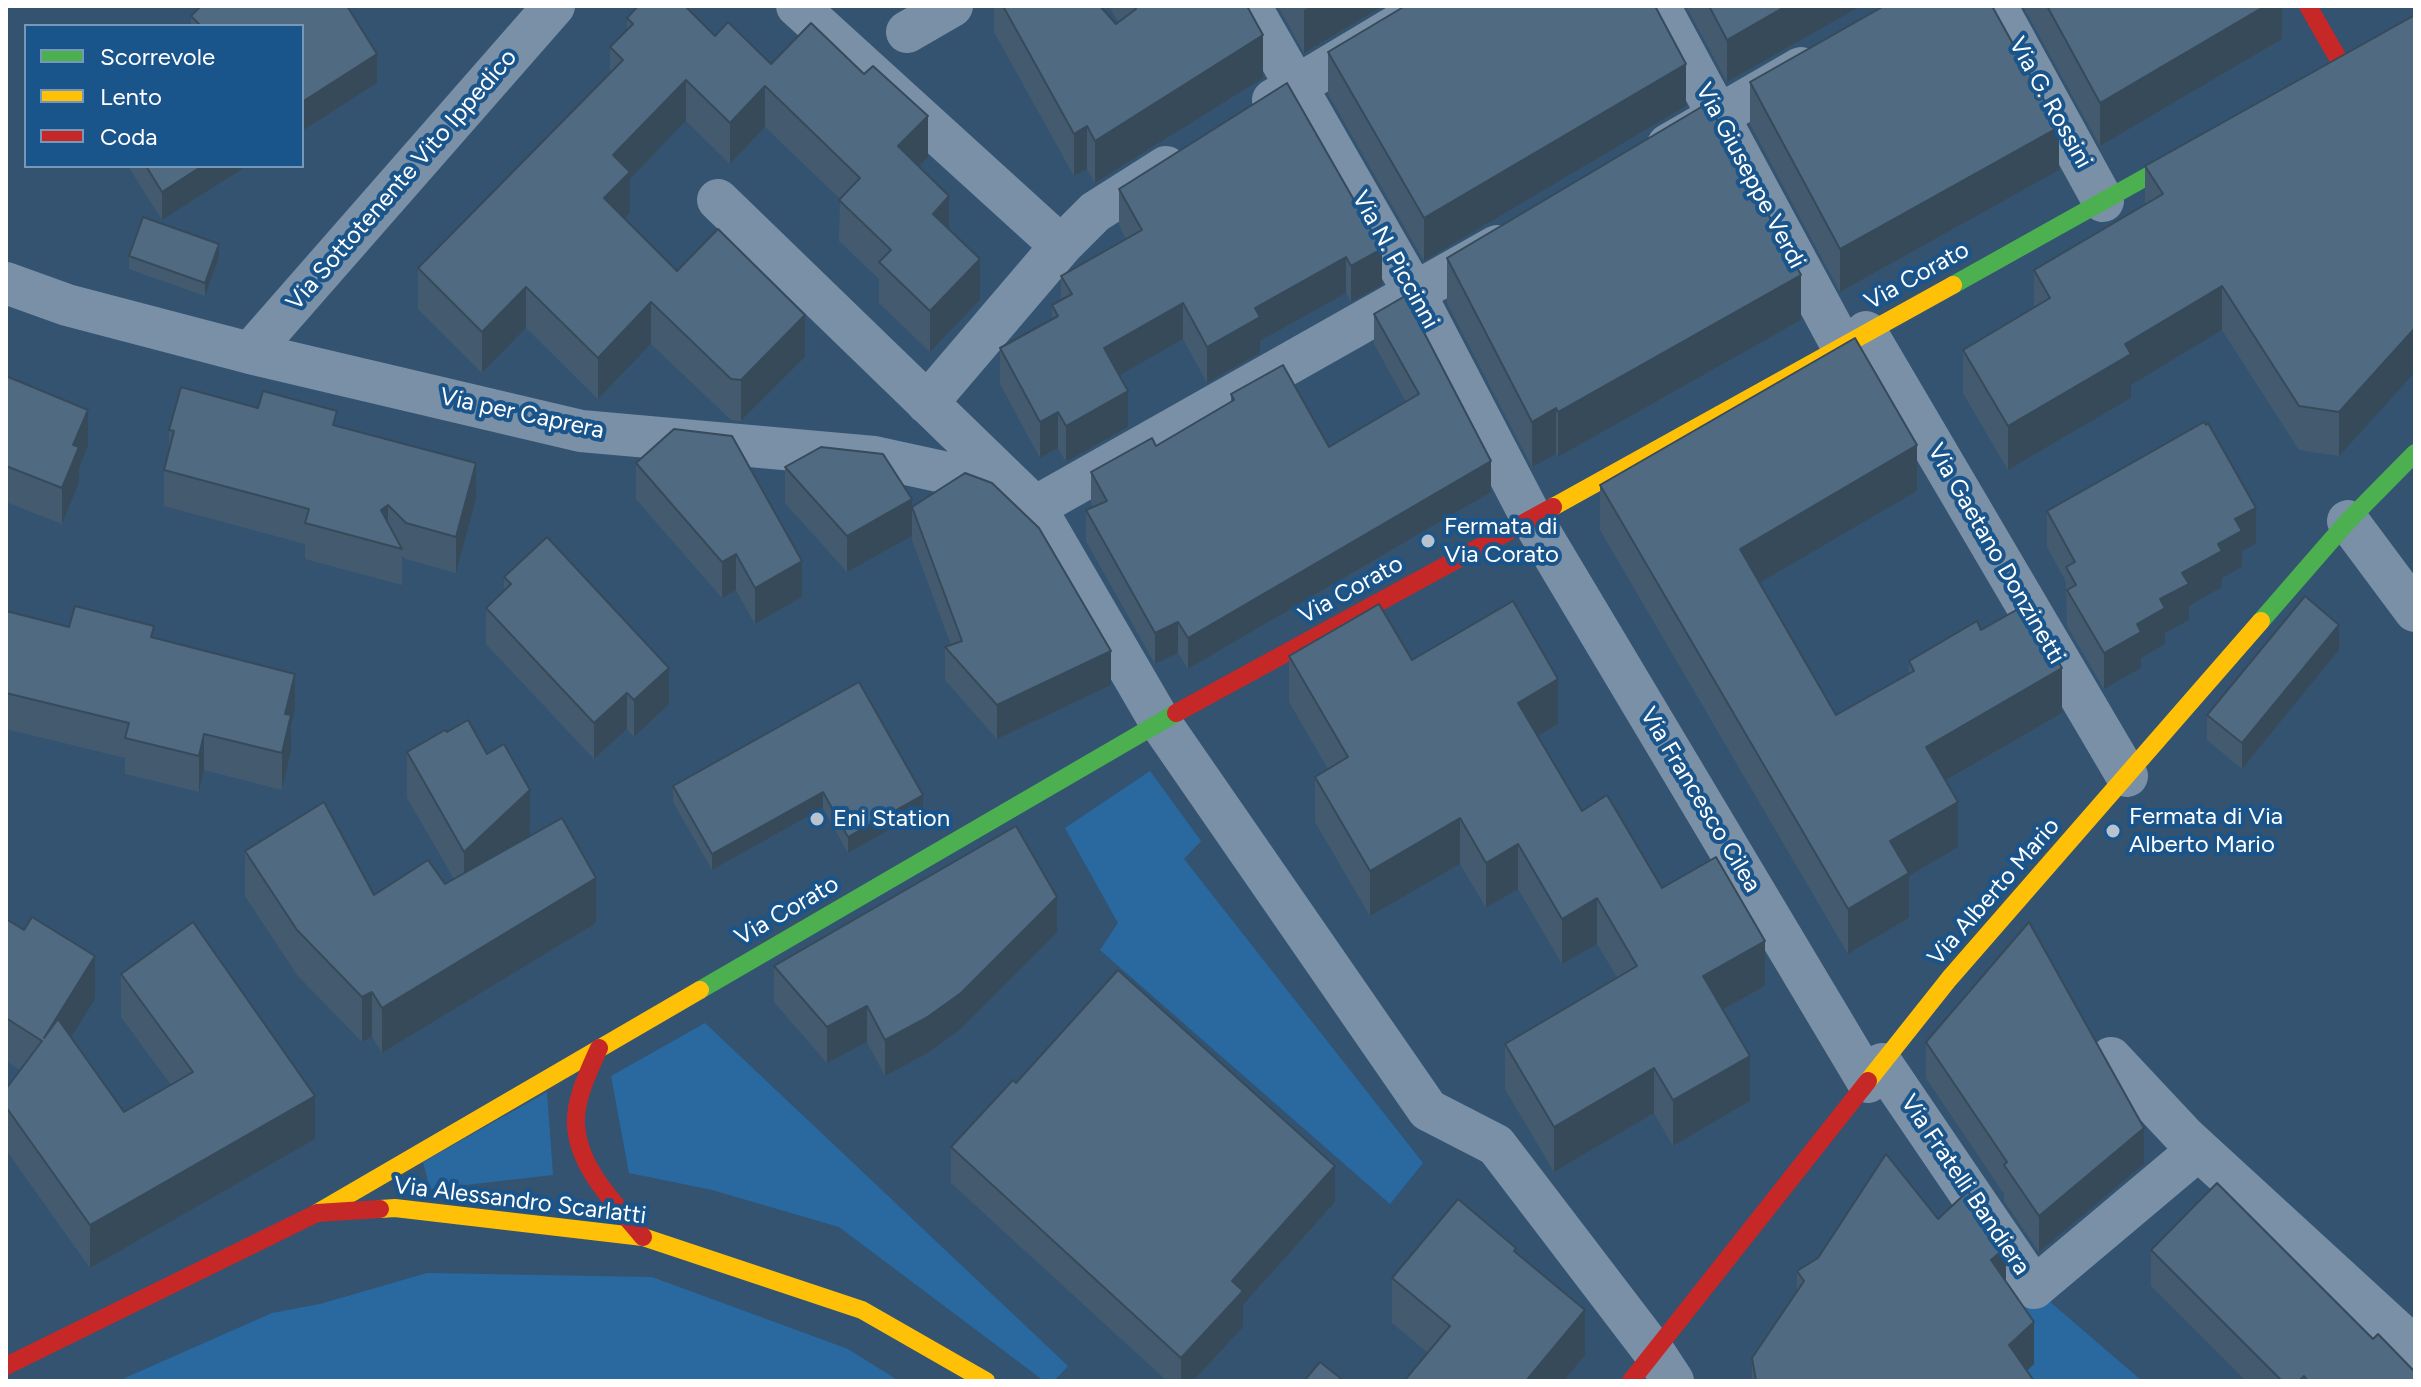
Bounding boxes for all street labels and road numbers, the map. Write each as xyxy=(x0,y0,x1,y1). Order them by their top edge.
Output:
street label: Via G. Rossini xyxy=(2002,32,2098,174)
street label: Via Sottotenente Vito Ippedico xyxy=(281,44,523,316)
street label: Via Giuseppe Verdi xyxy=(1689,78,1811,274)
street label: Via N. Piccinni xyxy=(1345,186,1445,334)
street label: Via Corato xyxy=(1860,236,1974,316)
street label: Via per Caprera xyxy=(437,383,607,445)
street label: Via Gaetano Donzinetti xyxy=(1921,439,2071,669)
street label: Via Corato xyxy=(1294,550,1408,630)
street label: Via Francesco Cilea xyxy=(1633,702,1767,898)
street label: Via Alberto Mario xyxy=(1922,812,2066,972)
street label: Via Corato xyxy=(730,870,844,952)
street label: Via Fratelli Bandiera xyxy=(1894,1089,2036,1281)
street label: Via Alessandro Scarlatti xyxy=(392,1171,648,1231)

